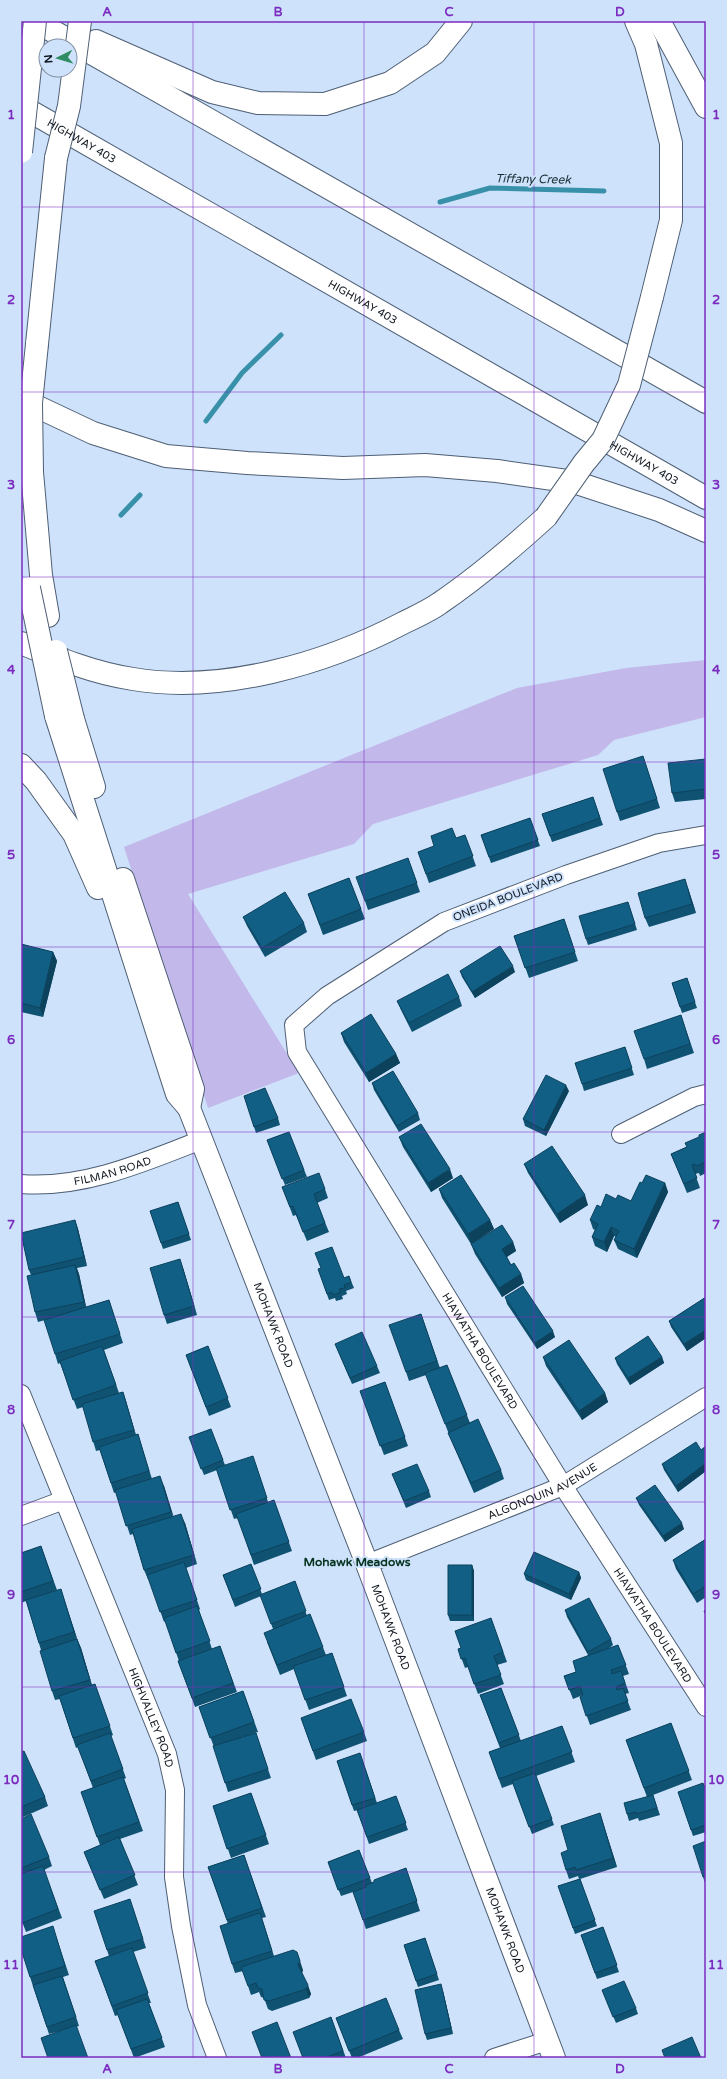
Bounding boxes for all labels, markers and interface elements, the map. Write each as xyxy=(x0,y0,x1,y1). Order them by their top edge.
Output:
text: A xyxy=(102,4,112,20)
text: B xyxy=(273,4,283,20)
text: C xyxy=(444,4,454,20)
text: D xyxy=(615,4,625,20)
north arrow xyxy=(38,38,78,78)
text: N xyxy=(42,54,55,64)
text: 1 xyxy=(7,107,15,123)
text: 1 xyxy=(712,107,720,123)
street label: HIGHWAY 403 xyxy=(45,116,119,166)
water label: Tiffany Creek xyxy=(495,171,572,187)
street label: HIGHWAY 403 xyxy=(326,277,400,327)
text: 2 xyxy=(7,292,15,308)
text: 2 xyxy=(712,292,720,308)
street label: HIGHWAY 403 xyxy=(607,438,681,488)
text: 3 xyxy=(7,477,15,493)
text: 3 xyxy=(712,477,720,493)
text: 4 xyxy=(7,662,16,678)
text: 4 xyxy=(712,662,721,678)
text: 5 xyxy=(7,847,15,863)
text: 5 xyxy=(712,847,720,863)
street label: ONEIDA BOULEVARD xyxy=(451,870,565,924)
text: 6 xyxy=(7,1032,15,1048)
text: 6 xyxy=(712,1032,720,1048)
street label: FILMAN ROAD xyxy=(73,1153,153,1188)
text: 7 xyxy=(7,1217,15,1233)
text: 7 xyxy=(712,1217,720,1233)
street label: MOHAWK ROAD xyxy=(251,1280,296,1370)
street label: HIAWATHA BOULEVARD xyxy=(440,1290,521,1412)
text: 8 xyxy=(7,1402,15,1418)
text: 8 xyxy=(712,1402,720,1418)
street label: ALGONQUIN AVENUE xyxy=(486,1460,599,1522)
district label: Mohawk Meadows xyxy=(304,1555,411,1569)
street label: HIAWATHA BOULEVARD xyxy=(611,1565,695,1685)
street label: MOHAWK ROAD xyxy=(369,1582,413,1672)
text: 9 xyxy=(7,1587,15,1603)
text: 9 xyxy=(712,1587,720,1603)
street label: HIGHVALLEY ROAD xyxy=(126,1666,176,1769)
text: 10 xyxy=(3,1772,19,1788)
text: 10 xyxy=(708,1772,724,1788)
street label: MOHAWK ROAD xyxy=(483,1885,528,1975)
text: 11 xyxy=(3,1957,19,1973)
text: 11 xyxy=(708,1957,724,1973)
text: A xyxy=(102,2061,112,2077)
text: B xyxy=(273,2061,283,2077)
text: C xyxy=(444,2061,454,2077)
text: D xyxy=(615,2061,625,2077)

